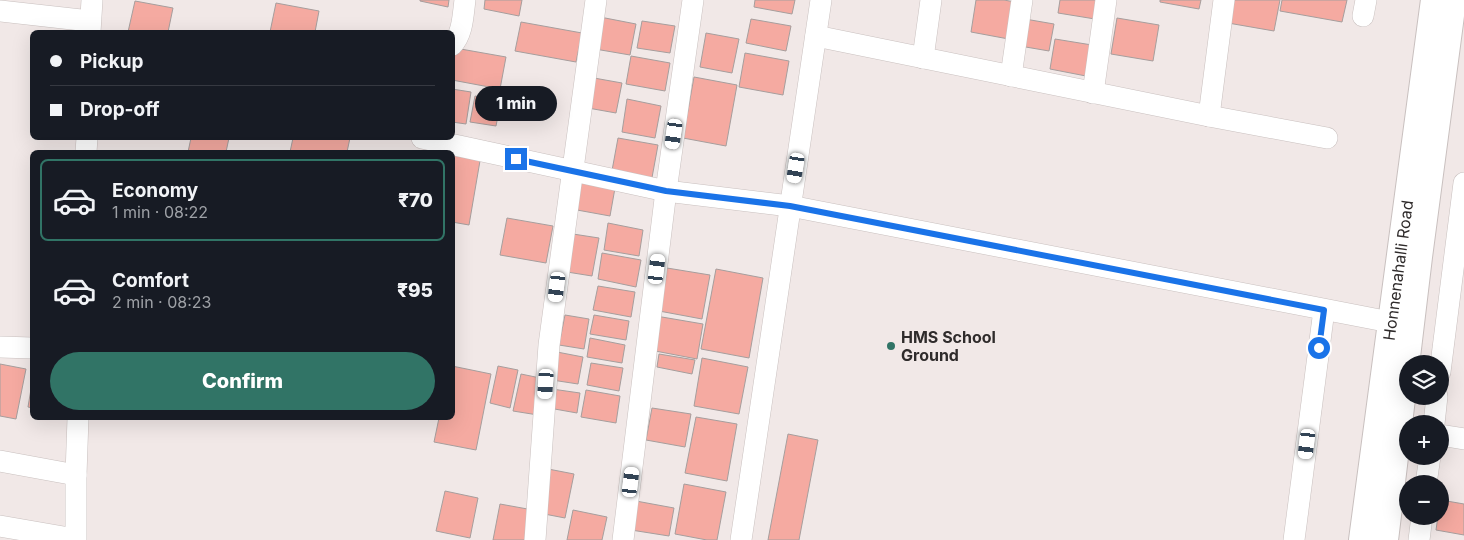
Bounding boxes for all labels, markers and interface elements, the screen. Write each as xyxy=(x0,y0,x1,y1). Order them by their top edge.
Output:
text: Pickup xyxy=(80,50,143,73)
callout: 1 min xyxy=(475,86,557,122)
text: 1 min xyxy=(496,93,536,113)
text: Drop-off xyxy=(80,98,160,121)
car xyxy=(664,118,683,150)
route end xyxy=(505,148,527,170)
car xyxy=(786,152,805,184)
icon: car xyxy=(52,178,97,223)
text: Economy xyxy=(112,179,198,202)
text: ₹70 xyxy=(398,189,433,212)
street label: Honnenahalli Road xyxy=(1379,199,1417,342)
text: 1 min · 08:22 xyxy=(112,202,208,222)
car xyxy=(647,253,666,285)
icon: car xyxy=(52,268,97,313)
text: Comfort xyxy=(112,269,189,292)
car xyxy=(547,271,566,303)
text: ₹95 xyxy=(397,279,433,302)
text: 2 min · 08:23 xyxy=(112,292,211,312)
place label: HMS School Ground xyxy=(901,327,996,365)
route start xyxy=(1308,337,1330,359)
marker: HMS School Ground xyxy=(885,340,897,352)
button: Confirm xyxy=(50,352,435,410)
map controls xyxy=(1399,355,1449,525)
button: layers xyxy=(1399,355,1449,405)
car xyxy=(537,369,554,399)
button: + xyxy=(1399,415,1449,465)
car xyxy=(1297,428,1316,460)
car xyxy=(621,466,640,498)
button: − xyxy=(1399,475,1449,525)

